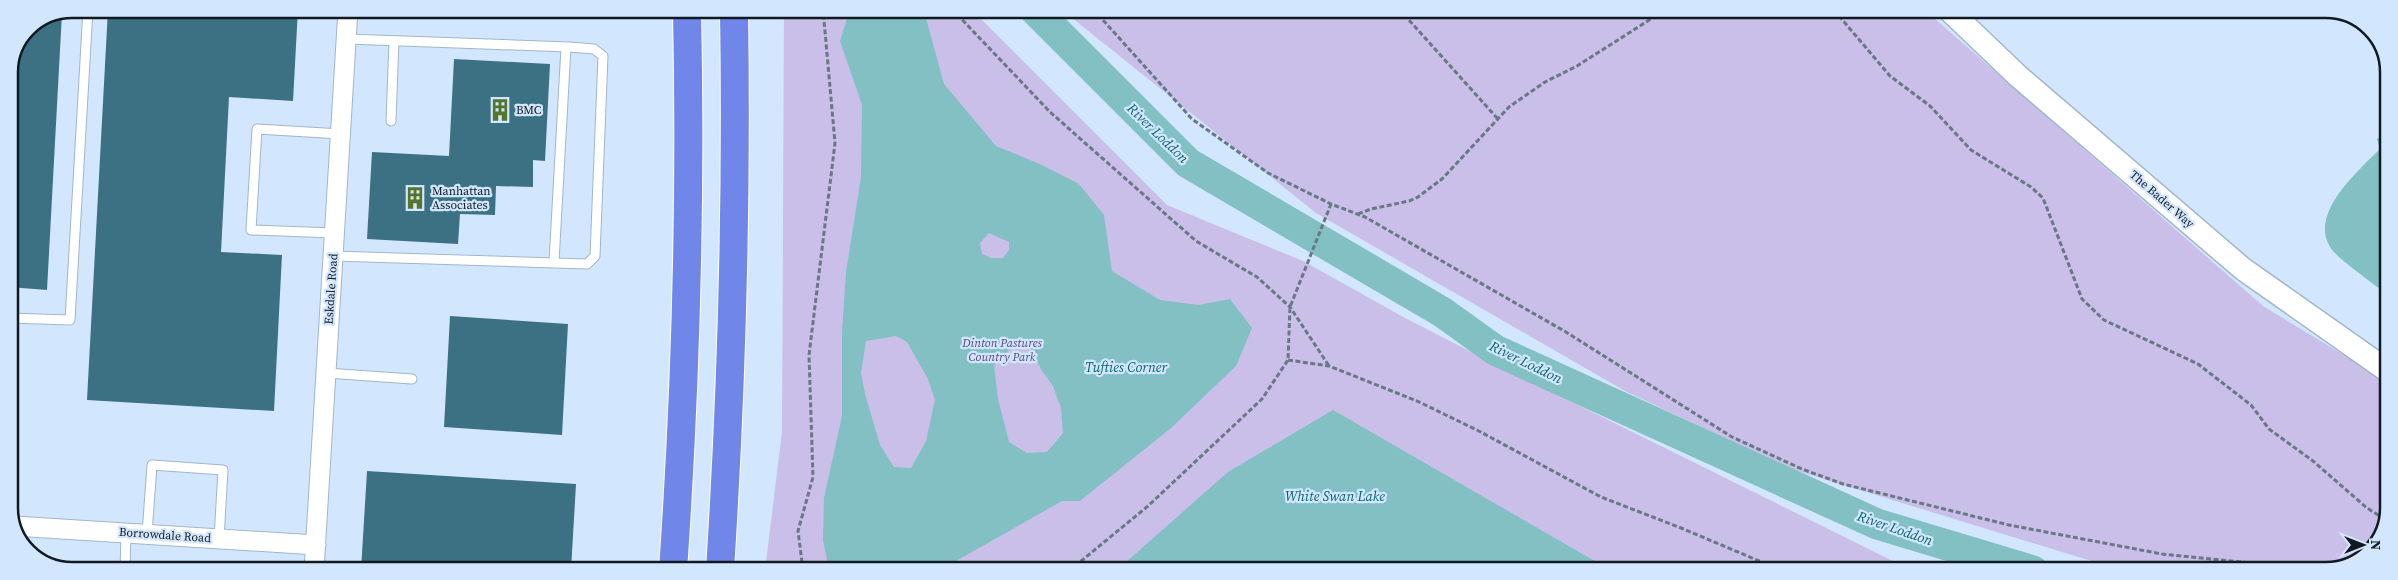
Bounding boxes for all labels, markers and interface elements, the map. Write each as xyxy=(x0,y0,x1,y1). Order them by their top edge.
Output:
building icon: BMC xyxy=(487,97,513,123)
water label: River Loddon xyxy=(1122,98,1193,168)
place label: BMC xyxy=(516,102,542,118)
street label: The Bader Way xyxy=(2126,167,2198,232)
place label: Manhattan Associates xyxy=(432,183,490,213)
building icon: Manhattan Associates xyxy=(402,185,428,211)
street label: Eskdale Road xyxy=(321,253,341,325)
park label: Dinton Pastures Country Park xyxy=(961,335,1043,365)
water label: River Loddon xyxy=(1485,335,1566,388)
water label: Tufties Corner xyxy=(1085,357,1167,377)
water label: White Swan Lake xyxy=(1285,486,1385,506)
water label: River Loddon xyxy=(1854,505,1935,550)
north arrow xyxy=(2338,520,2388,570)
street label: Borrowdale Road xyxy=(118,524,212,546)
text: N xyxy=(2366,540,2386,550)

